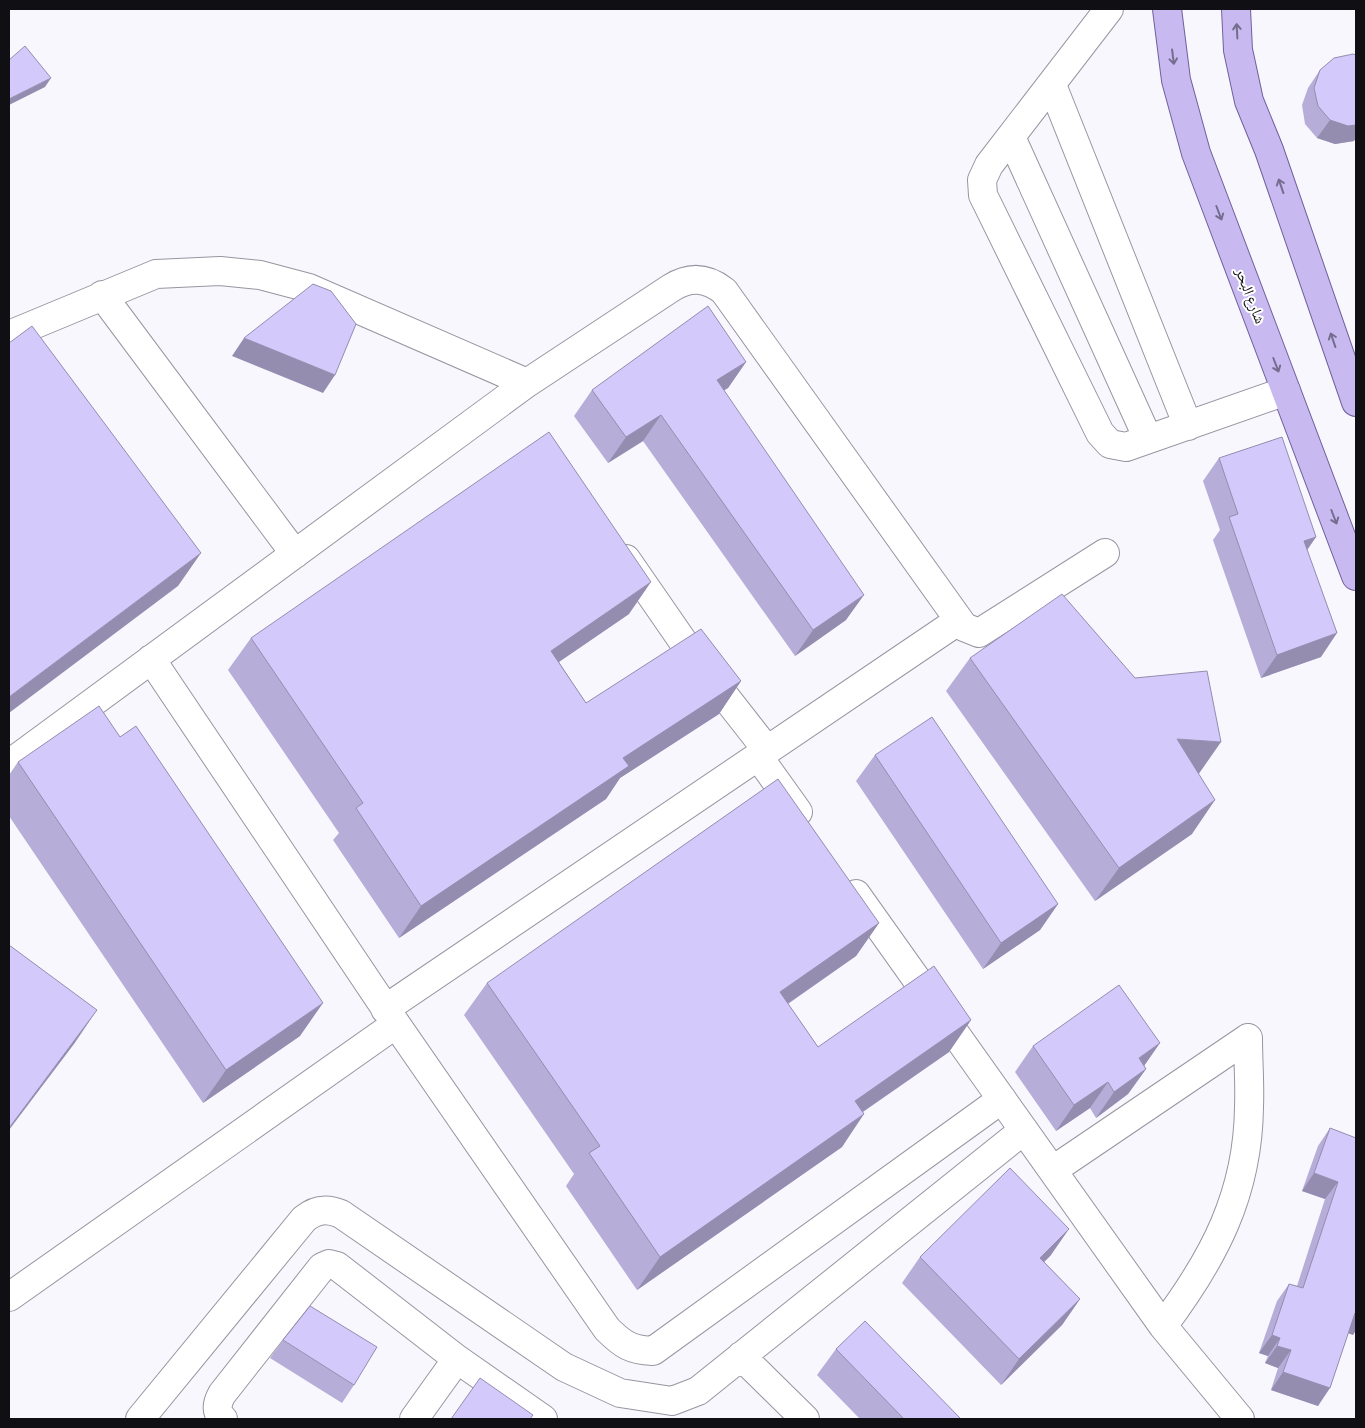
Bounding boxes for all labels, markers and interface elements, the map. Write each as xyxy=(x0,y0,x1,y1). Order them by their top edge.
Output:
one-way arrow xyxy=(1232,23,1242,40)
one-way arrow xyxy=(1168,49,1178,65)
one-way arrow xyxy=(1276,179,1285,195)
one-way arrow xyxy=(1215,204,1224,220)
street label: شارع البحر xyxy=(1230,265,1267,327)
one-way arrow xyxy=(1328,333,1338,349)
one-way arrow xyxy=(1272,356,1281,372)
one-way arrow xyxy=(1330,509,1339,524)

